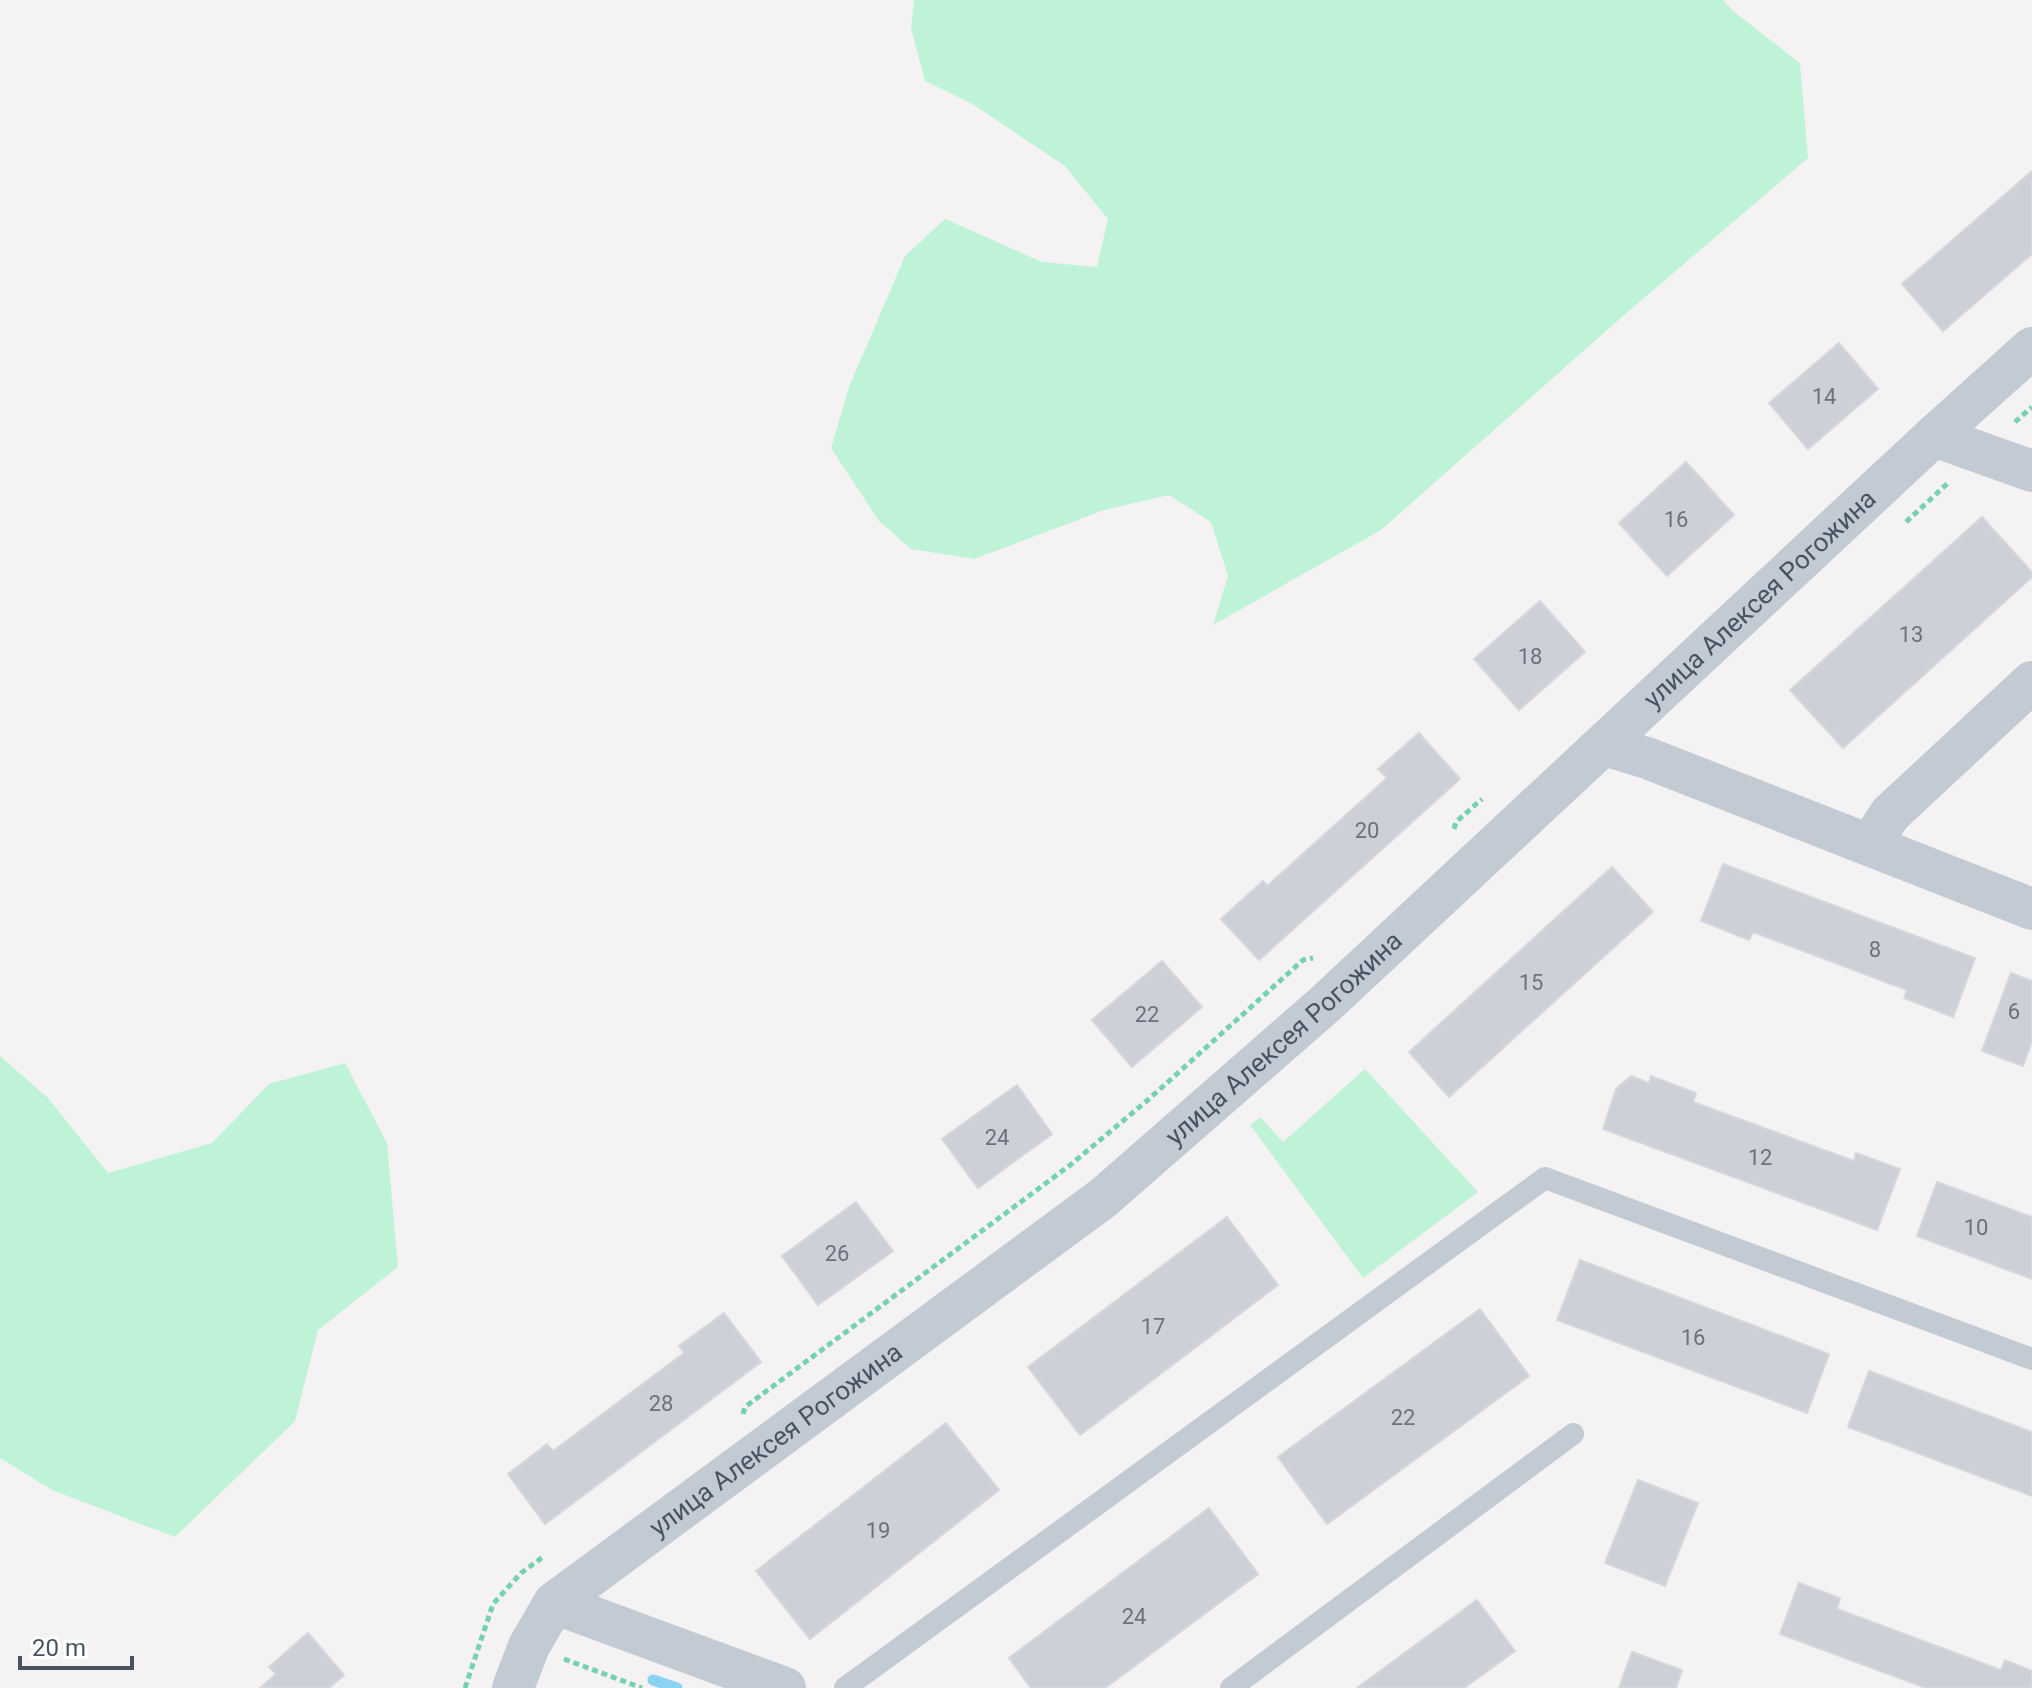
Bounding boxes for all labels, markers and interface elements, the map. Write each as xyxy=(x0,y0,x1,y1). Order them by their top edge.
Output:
house number: 14 xyxy=(1812,384,1836,409)
street label: улица Алексея Рогожина xyxy=(1637,483,1882,714)
house number: 16 xyxy=(1664,507,1688,532)
house number: 13 xyxy=(1899,622,1923,647)
house number: 18 xyxy=(1518,644,1542,669)
house number: 20 xyxy=(1355,818,1379,843)
street label: улица Алексея Рогожина xyxy=(1159,925,1408,1151)
house number: 8 xyxy=(1869,937,1881,962)
house number: 15 xyxy=(1519,970,1543,995)
house number: 6 xyxy=(2008,999,2020,1024)
house number: 22 xyxy=(1135,1002,1159,1027)
house number: 24 xyxy=(985,1125,1009,1150)
house number: 12 xyxy=(1748,1145,1772,1170)
house number: 10 xyxy=(1964,1215,1988,1240)
house number: 26 xyxy=(825,1241,849,1266)
house number: 17 xyxy=(1141,1314,1165,1339)
house number: 16 xyxy=(1681,1325,1705,1350)
street label: улица Алексея Рогожина xyxy=(643,1337,908,1543)
house number: 28 xyxy=(649,1391,673,1416)
house number: 22 xyxy=(1391,1405,1415,1430)
house number: 19 xyxy=(866,1518,890,1543)
house number: 24 xyxy=(1122,1604,1146,1629)
scale bar xyxy=(20,1620,132,1670)
text: 20 m xyxy=(32,1634,86,1662)

